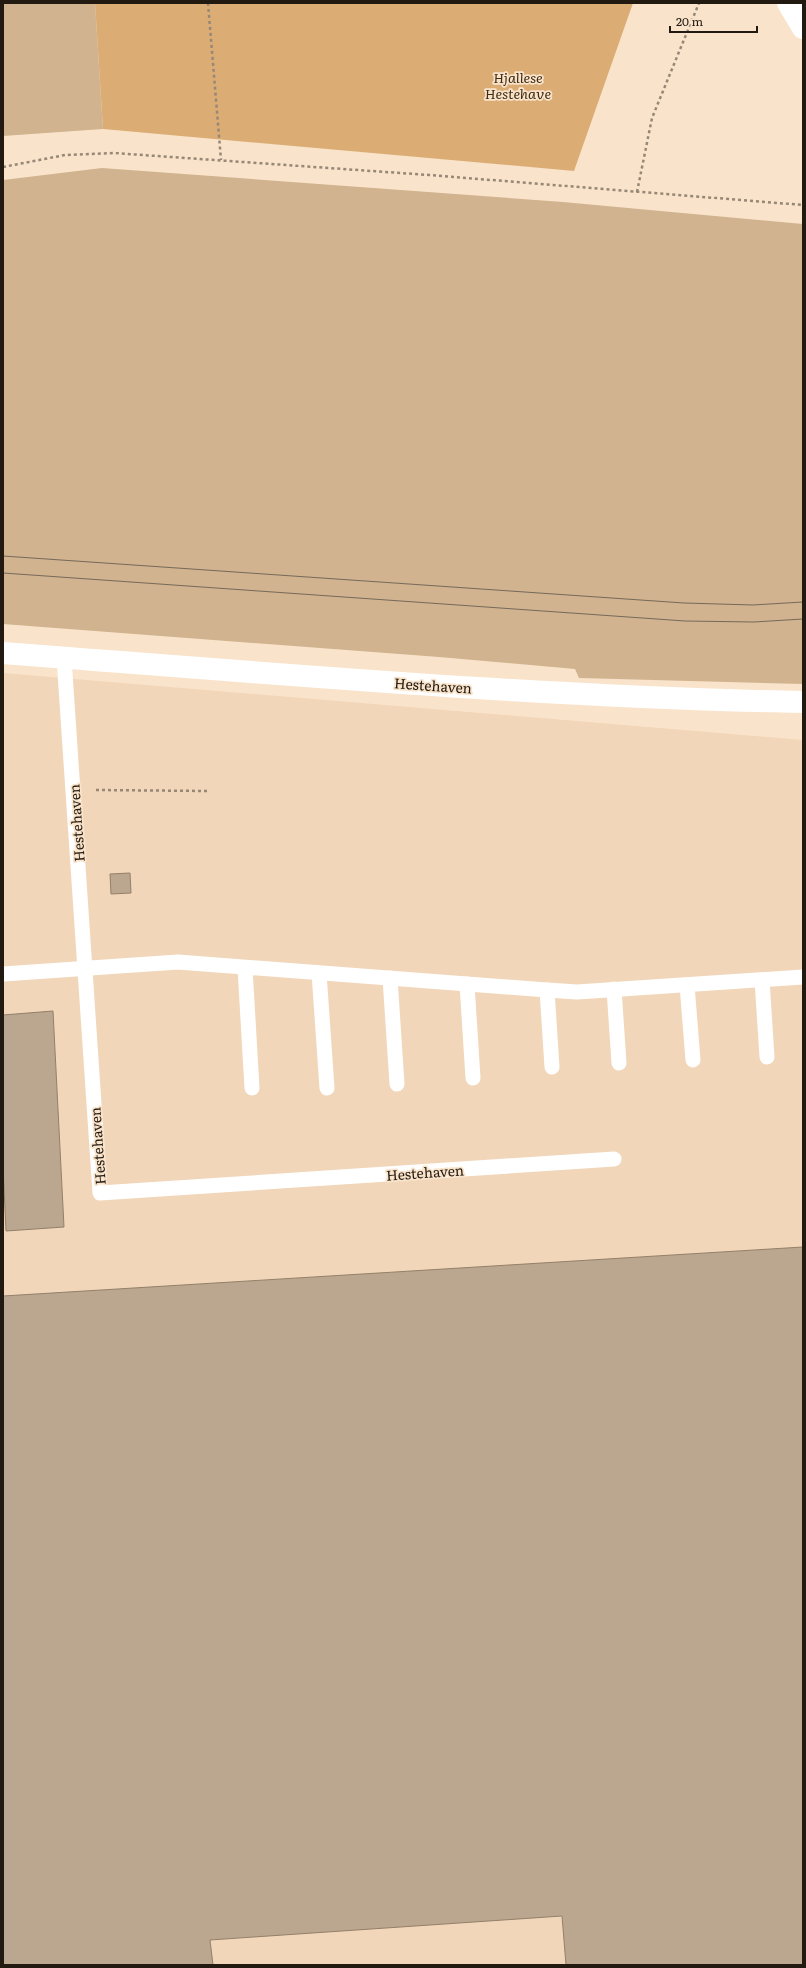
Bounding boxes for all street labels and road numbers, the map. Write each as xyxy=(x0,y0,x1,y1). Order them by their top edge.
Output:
street label: Hestehaven xyxy=(393,672,473,698)
street label: Hestehaven xyxy=(63,783,89,863)
street label: Hestehaven xyxy=(84,1106,110,1186)
street label: Hestehaven xyxy=(385,1159,465,1185)

